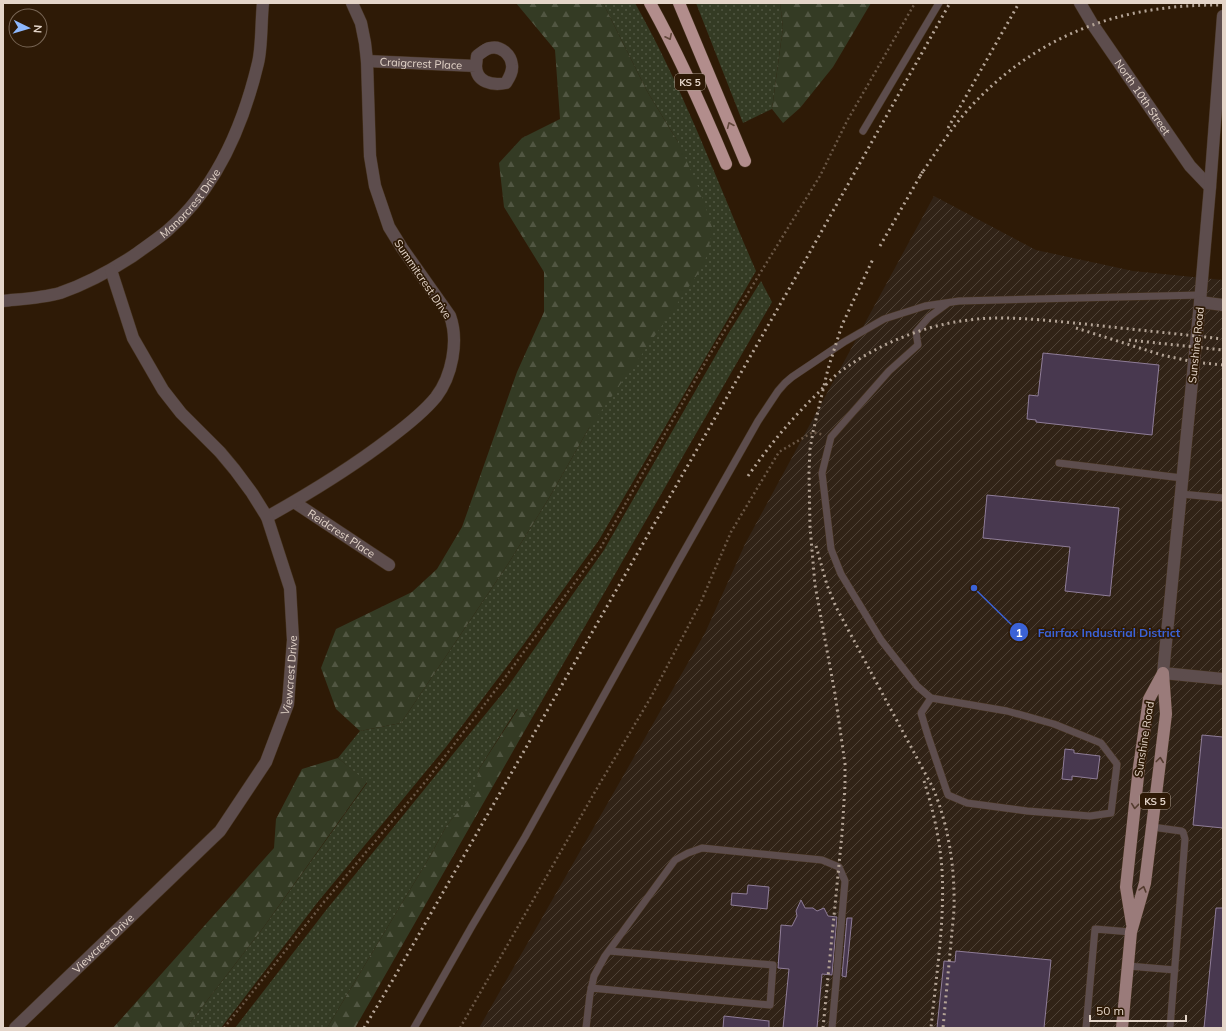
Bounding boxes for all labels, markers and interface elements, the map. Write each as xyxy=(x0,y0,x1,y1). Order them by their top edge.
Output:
north arrow xyxy=(8,8,48,48)
text: N xyxy=(31,24,45,34)
one-way arrow xyxy=(664,33,672,40)
street label: Craigcrest Place xyxy=(379,55,463,72)
street label: North 10th Street xyxy=(1112,56,1174,138)
road number: KS 5 xyxy=(675,74,705,90)
one-way arrow xyxy=(726,121,734,128)
street label: Manorcrest Drive xyxy=(157,166,223,241)
street label: Summitcrest Drive xyxy=(391,237,455,321)
street label: Sunshine Road xyxy=(1185,306,1207,384)
street label: Reidcrest Place xyxy=(305,506,378,561)
callout: Fairfax Industrial District xyxy=(1009,620,1188,644)
text: 1 xyxy=(1015,625,1023,640)
text: Fairfax Industrial District xyxy=(1038,625,1181,640)
street label: Viewcrest Drive xyxy=(277,635,300,717)
street label: Sunshine Road xyxy=(1131,700,1157,778)
one-way arrow xyxy=(1155,757,1164,763)
road number: KS 5 xyxy=(1140,793,1170,809)
one-way arrow xyxy=(1131,803,1140,809)
one-way arrow xyxy=(1138,886,1147,893)
street label: Viewcrest Drive xyxy=(69,911,137,976)
scale bar xyxy=(1090,997,1186,1023)
text: 50 m xyxy=(1096,1003,1124,1018)

